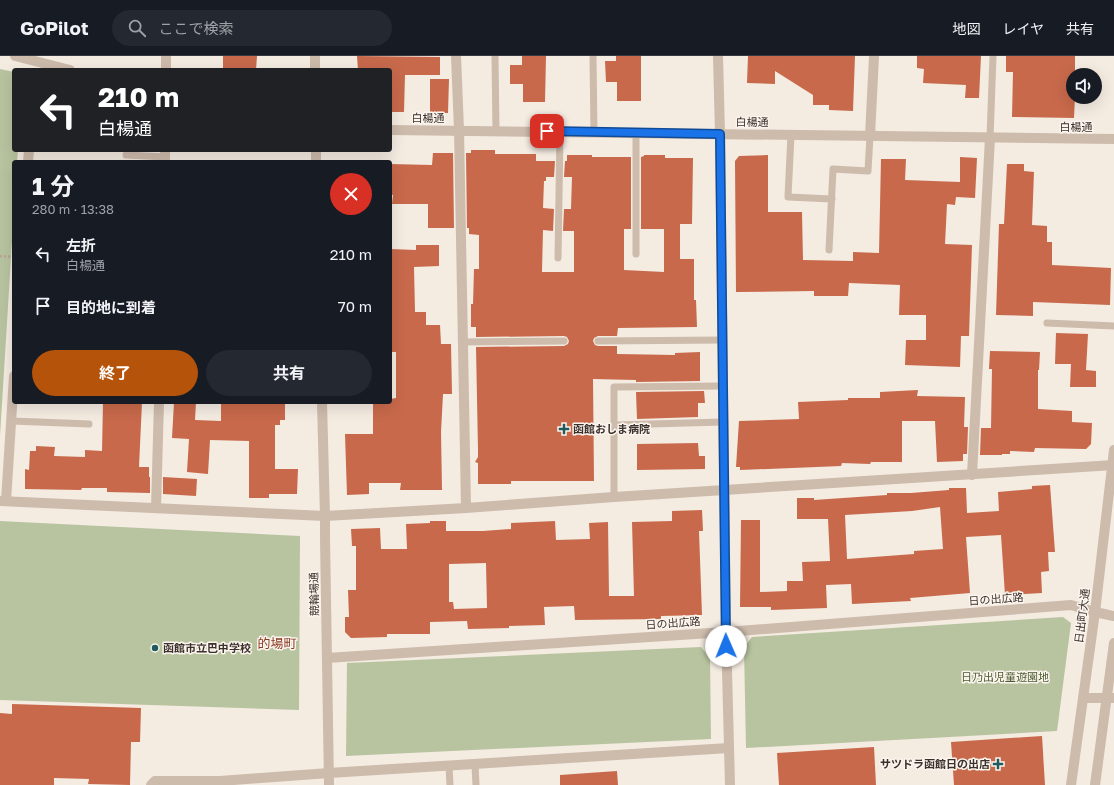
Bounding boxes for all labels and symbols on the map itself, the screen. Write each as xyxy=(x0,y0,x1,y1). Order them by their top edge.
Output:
street label: 白楊通 xyxy=(412,111,445,124)
pin xyxy=(530,114,564,148)
street label: 白楊通 xyxy=(735,115,769,128)
street label: 白楊通 xyxy=(1060,120,1093,133)
place label: 函館おしま病院 xyxy=(573,422,650,435)
marker: 函館おしま病院 xyxy=(558,423,570,435)
street label: 競輪場通 xyxy=(307,572,320,616)
street label: 日出町大通 xyxy=(1072,588,1091,644)
street label: 日の出広路 xyxy=(968,590,1024,607)
street label: 日の出広路 xyxy=(645,614,701,631)
position arrow xyxy=(705,625,747,667)
district label: 的場町 xyxy=(257,635,297,651)
place label: 函館市立巴中学校 xyxy=(163,641,251,654)
marker: 函館市立巴中学校 xyxy=(150,643,160,653)
park label: 日乃出児童遊園地 xyxy=(961,670,1049,683)
place label: サツドラ函館日の出店 xyxy=(880,757,990,770)
marker: サツドラ函館日の出店 xyxy=(993,759,1003,769)

